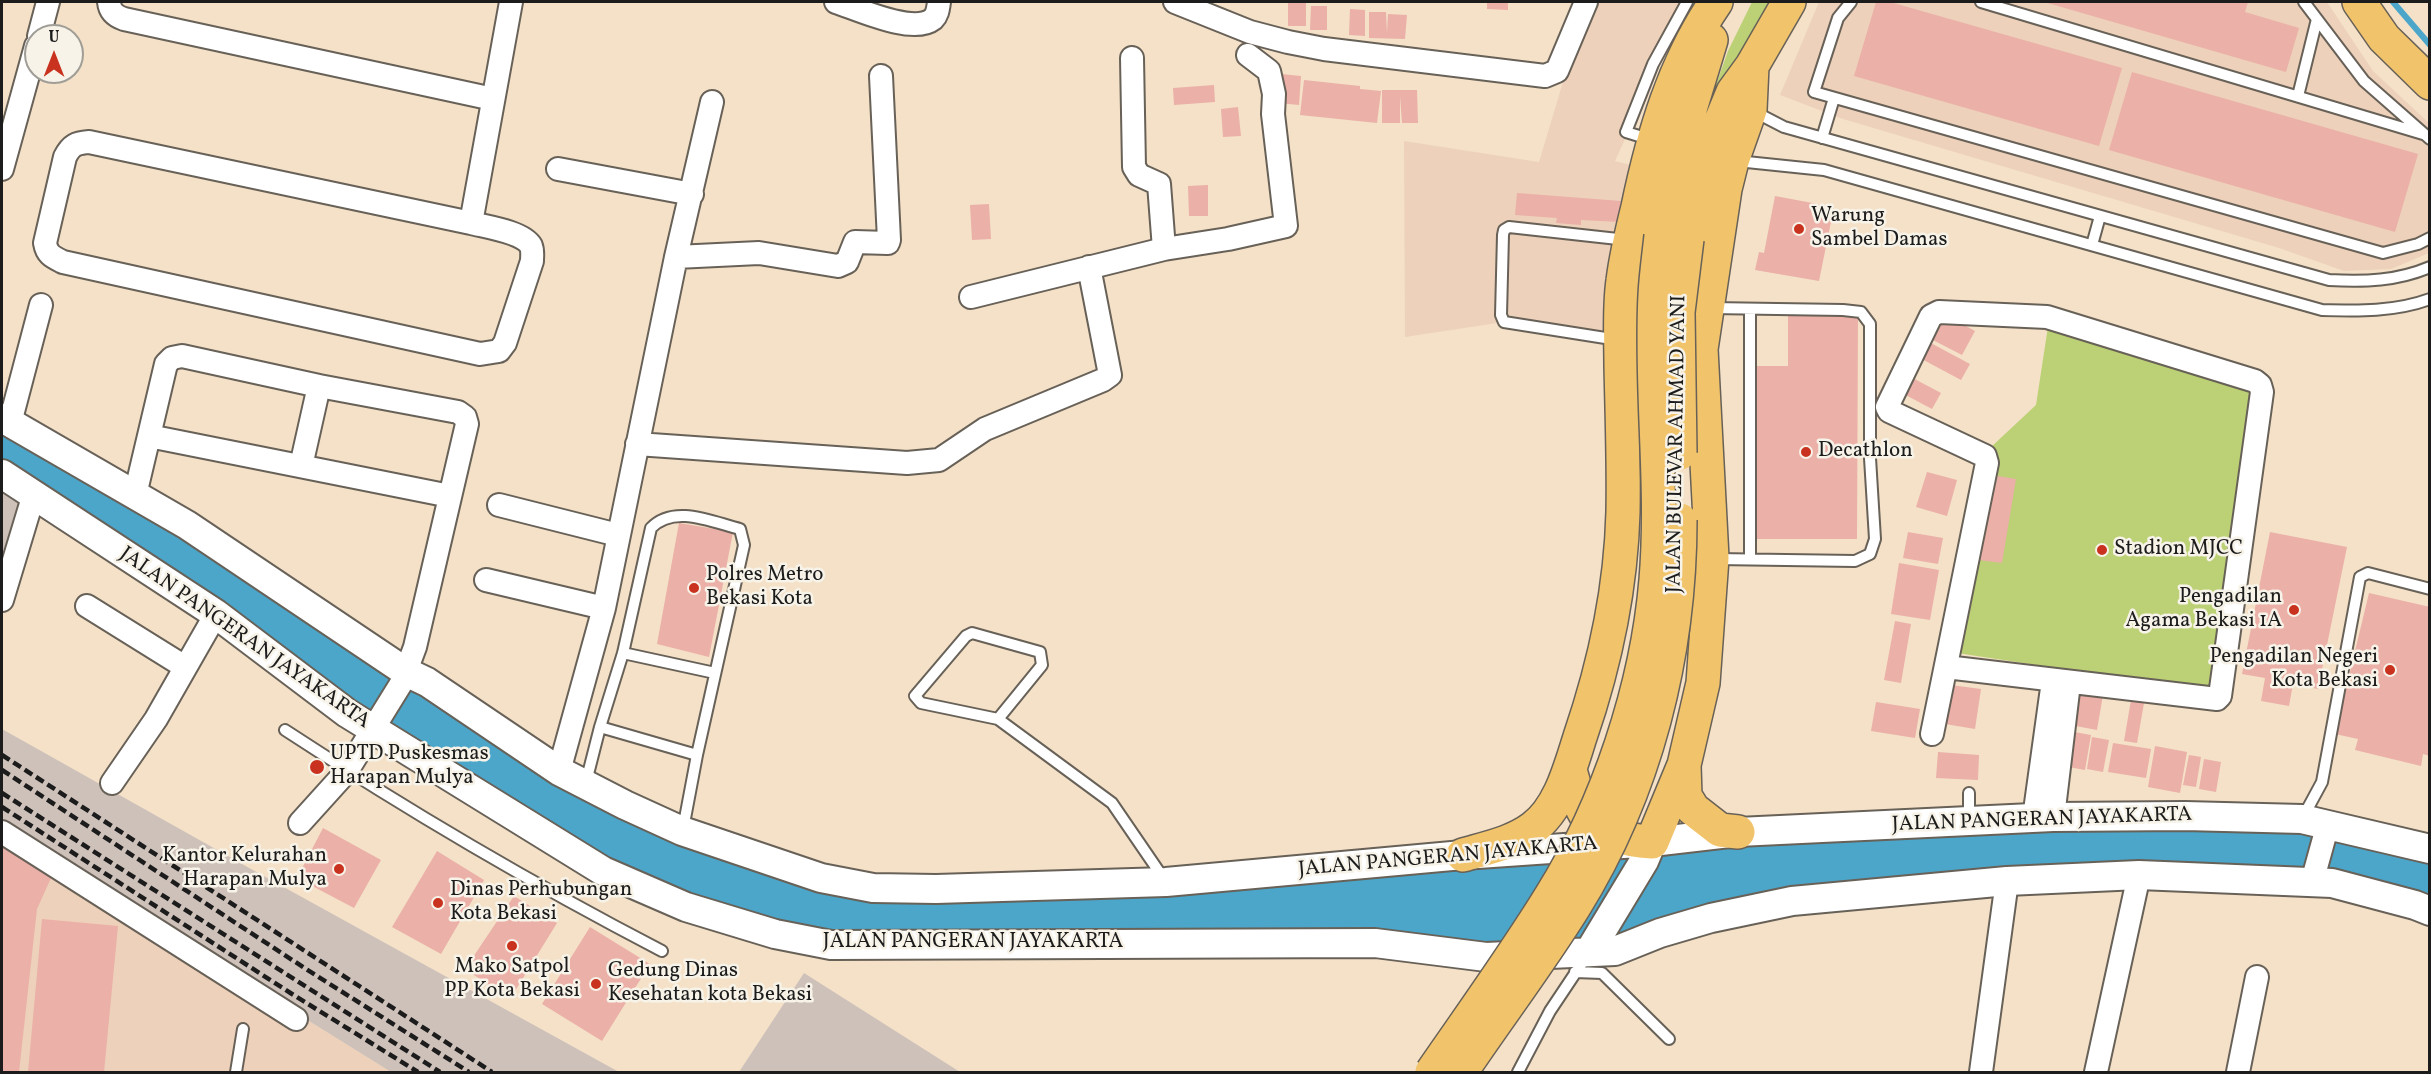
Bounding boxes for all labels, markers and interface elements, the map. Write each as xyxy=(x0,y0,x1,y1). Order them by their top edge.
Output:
north arrow xyxy=(24,24,84,84)
text: U xyxy=(49,27,59,49)
place label: Warung Sambel Damas xyxy=(1811,204,1947,254)
marker: Warung Sambel Damas xyxy=(1792,222,1806,236)
street label: JALAN BULEVAR AHMAD YANI xyxy=(1663,295,1693,593)
place label: Decathlon xyxy=(1818,439,1913,465)
marker: Decathlon xyxy=(1799,445,1813,459)
place label: Stadion MJCC xyxy=(2114,537,2243,563)
street label: JALAN PANGERAN JAYAKARTA xyxy=(114,542,374,736)
marker: Stadion MJCC xyxy=(2095,543,2109,557)
place label: Polres Metro Bekasi Kota xyxy=(706,563,823,613)
marker: Polres Metro Bekasi Kota xyxy=(687,581,701,595)
place label: Pengadilan Agama Bekasi 1A xyxy=(2125,585,2282,635)
marker: Pengadilan Agama Bekasi 1A xyxy=(2287,603,2301,617)
place label: Pengadilan Negeri Kota Bekasi xyxy=(2210,645,2378,695)
marker: Pengadilan Negeri Kota Bekasi xyxy=(2383,663,2397,677)
place label: UPTD Puskesmas Harapan Mulya xyxy=(330,742,489,792)
marker: UPTD Puskesmas Harapan Mulya xyxy=(308,758,326,776)
street label: JALAN PANGERAN JAYAKARTA xyxy=(1891,803,2193,839)
street label: JALAN PANGERAN JAYAKARTA xyxy=(1297,832,1599,884)
place label: Kantor Kelurahan Harapan Mulya xyxy=(162,844,327,894)
marker: Kantor Kelurahan Harapan Mulya xyxy=(332,862,346,876)
place label: Dinas Perhubungan Kota Bekasi xyxy=(450,878,632,928)
marker: Dinas Perhubungan Kota Bekasi xyxy=(431,896,445,910)
street label: JALAN PANGERAN JAYAKARTA xyxy=(823,930,1123,956)
marker: Mako Satpol PP Kota Bekasi xyxy=(505,939,519,953)
place label: Mako Satpol PP Kota Bekasi xyxy=(444,955,580,1005)
place label: Gedung Dinas Kesehatan kota Bekasi xyxy=(608,959,812,1009)
marker: Gedung Dinas Kesehatan kota Bekasi xyxy=(589,977,603,991)

